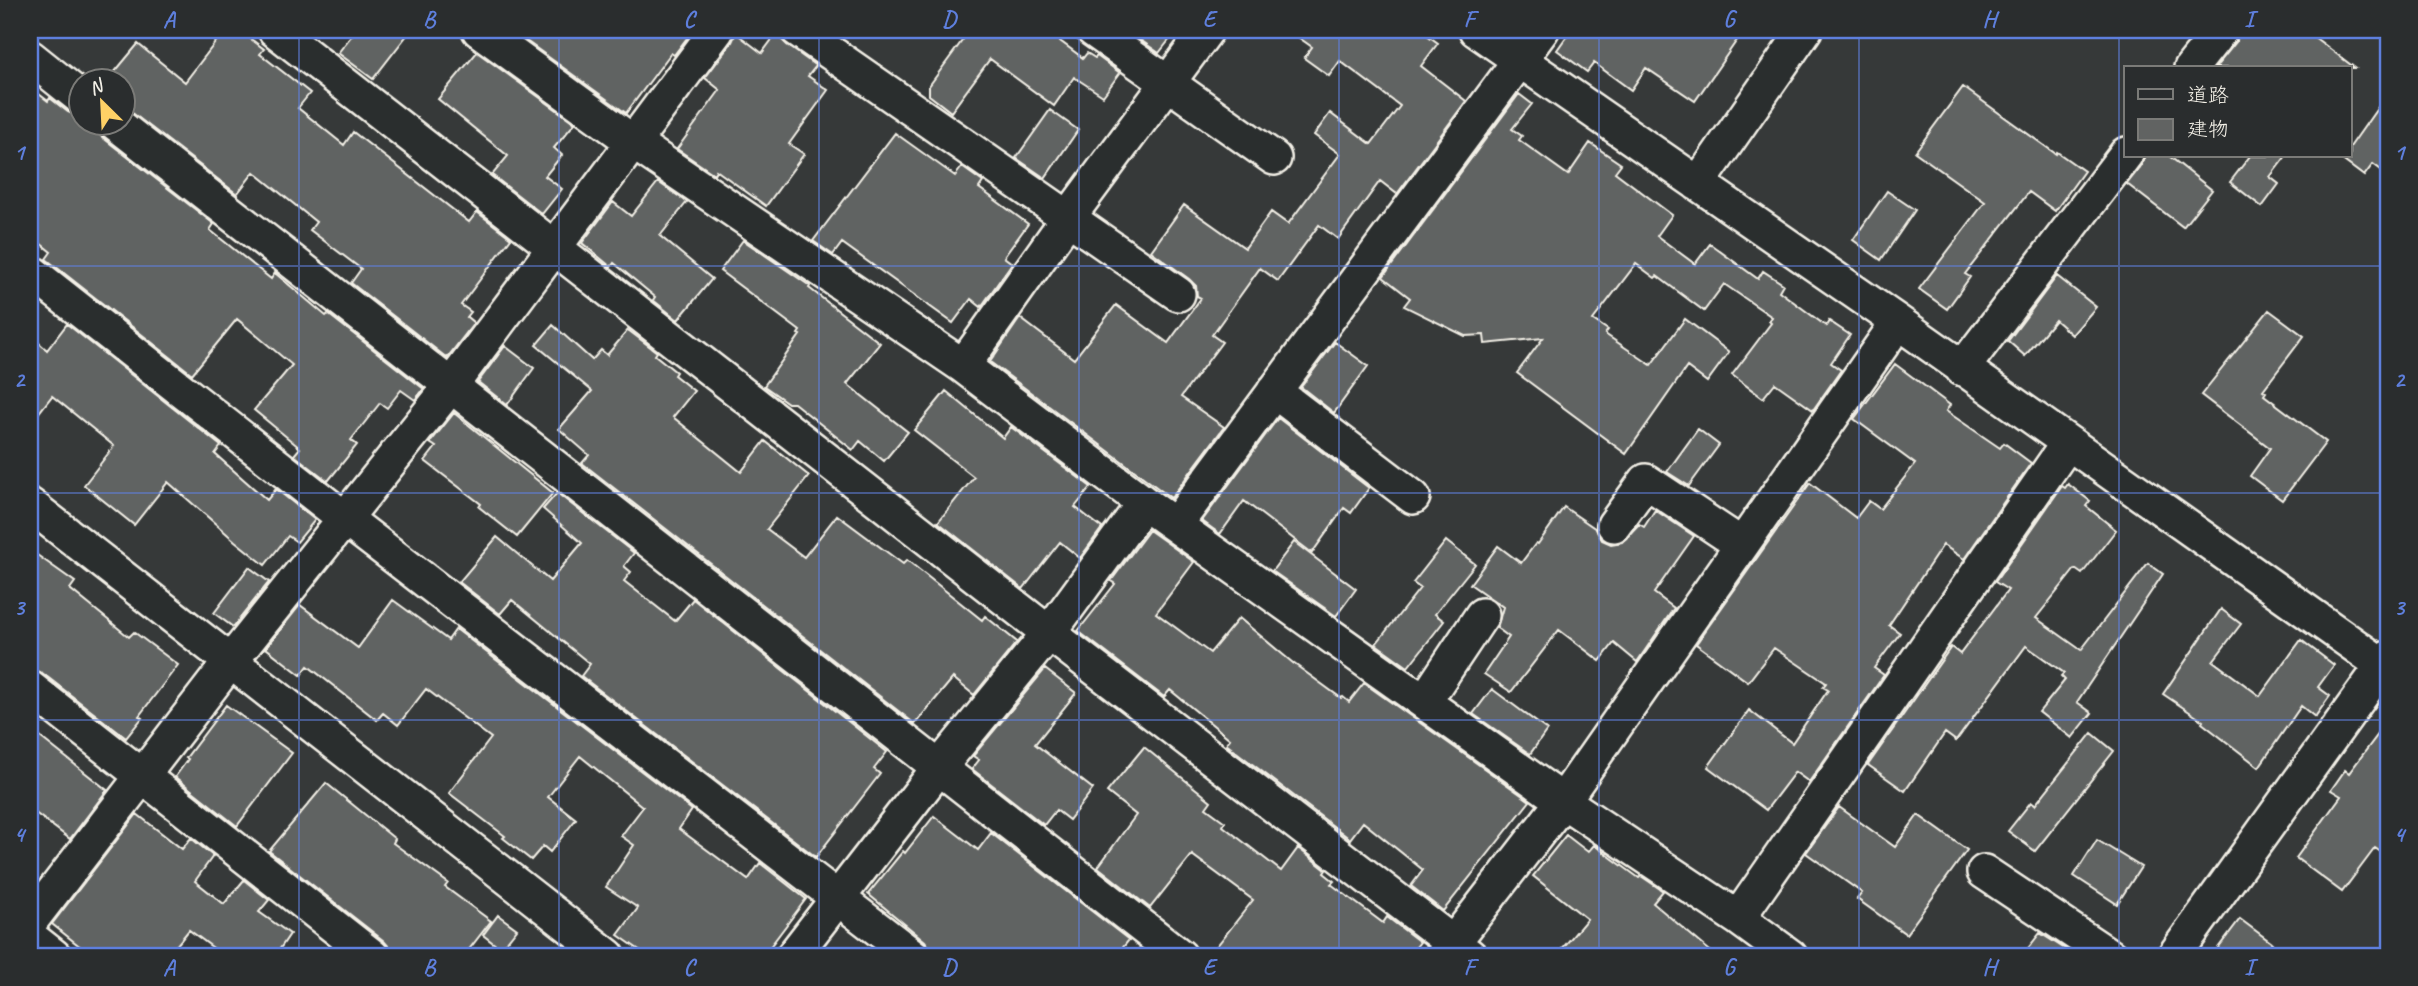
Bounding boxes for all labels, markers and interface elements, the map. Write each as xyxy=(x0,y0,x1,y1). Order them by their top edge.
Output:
text: A xyxy=(163,5,177,34)
text: B xyxy=(423,5,437,34)
text: C xyxy=(684,5,698,34)
text: D xyxy=(942,5,958,34)
text: E xyxy=(1203,5,1219,34)
text: F xyxy=(1464,5,1480,34)
text: G xyxy=(1723,5,1738,34)
text: H xyxy=(1982,5,2000,34)
text: I xyxy=(2244,5,2259,34)
north arrow xyxy=(66,66,136,136)
legend xyxy=(2124,66,2352,158)
text: N xyxy=(85,73,109,101)
text: 道路 xyxy=(2187,82,2229,108)
text: 建物 xyxy=(2187,116,2229,142)
text: 1 xyxy=(14,138,27,167)
text: 1 xyxy=(2394,138,2407,167)
text: 2 xyxy=(14,365,27,394)
text: 2 xyxy=(2394,365,2407,394)
text: 3 xyxy=(14,593,27,622)
text: 3 xyxy=(2394,593,2407,622)
text: 4 xyxy=(14,820,27,849)
text: 4 xyxy=(2394,820,2407,849)
text: A xyxy=(163,953,177,982)
text: B xyxy=(423,953,437,982)
text: C xyxy=(684,953,698,982)
text: D xyxy=(942,953,958,982)
text: E xyxy=(1203,953,1219,982)
text: F xyxy=(1464,953,1480,982)
text: G xyxy=(1723,953,1738,982)
text: H xyxy=(1982,953,2000,982)
text: I xyxy=(2244,953,2259,982)

